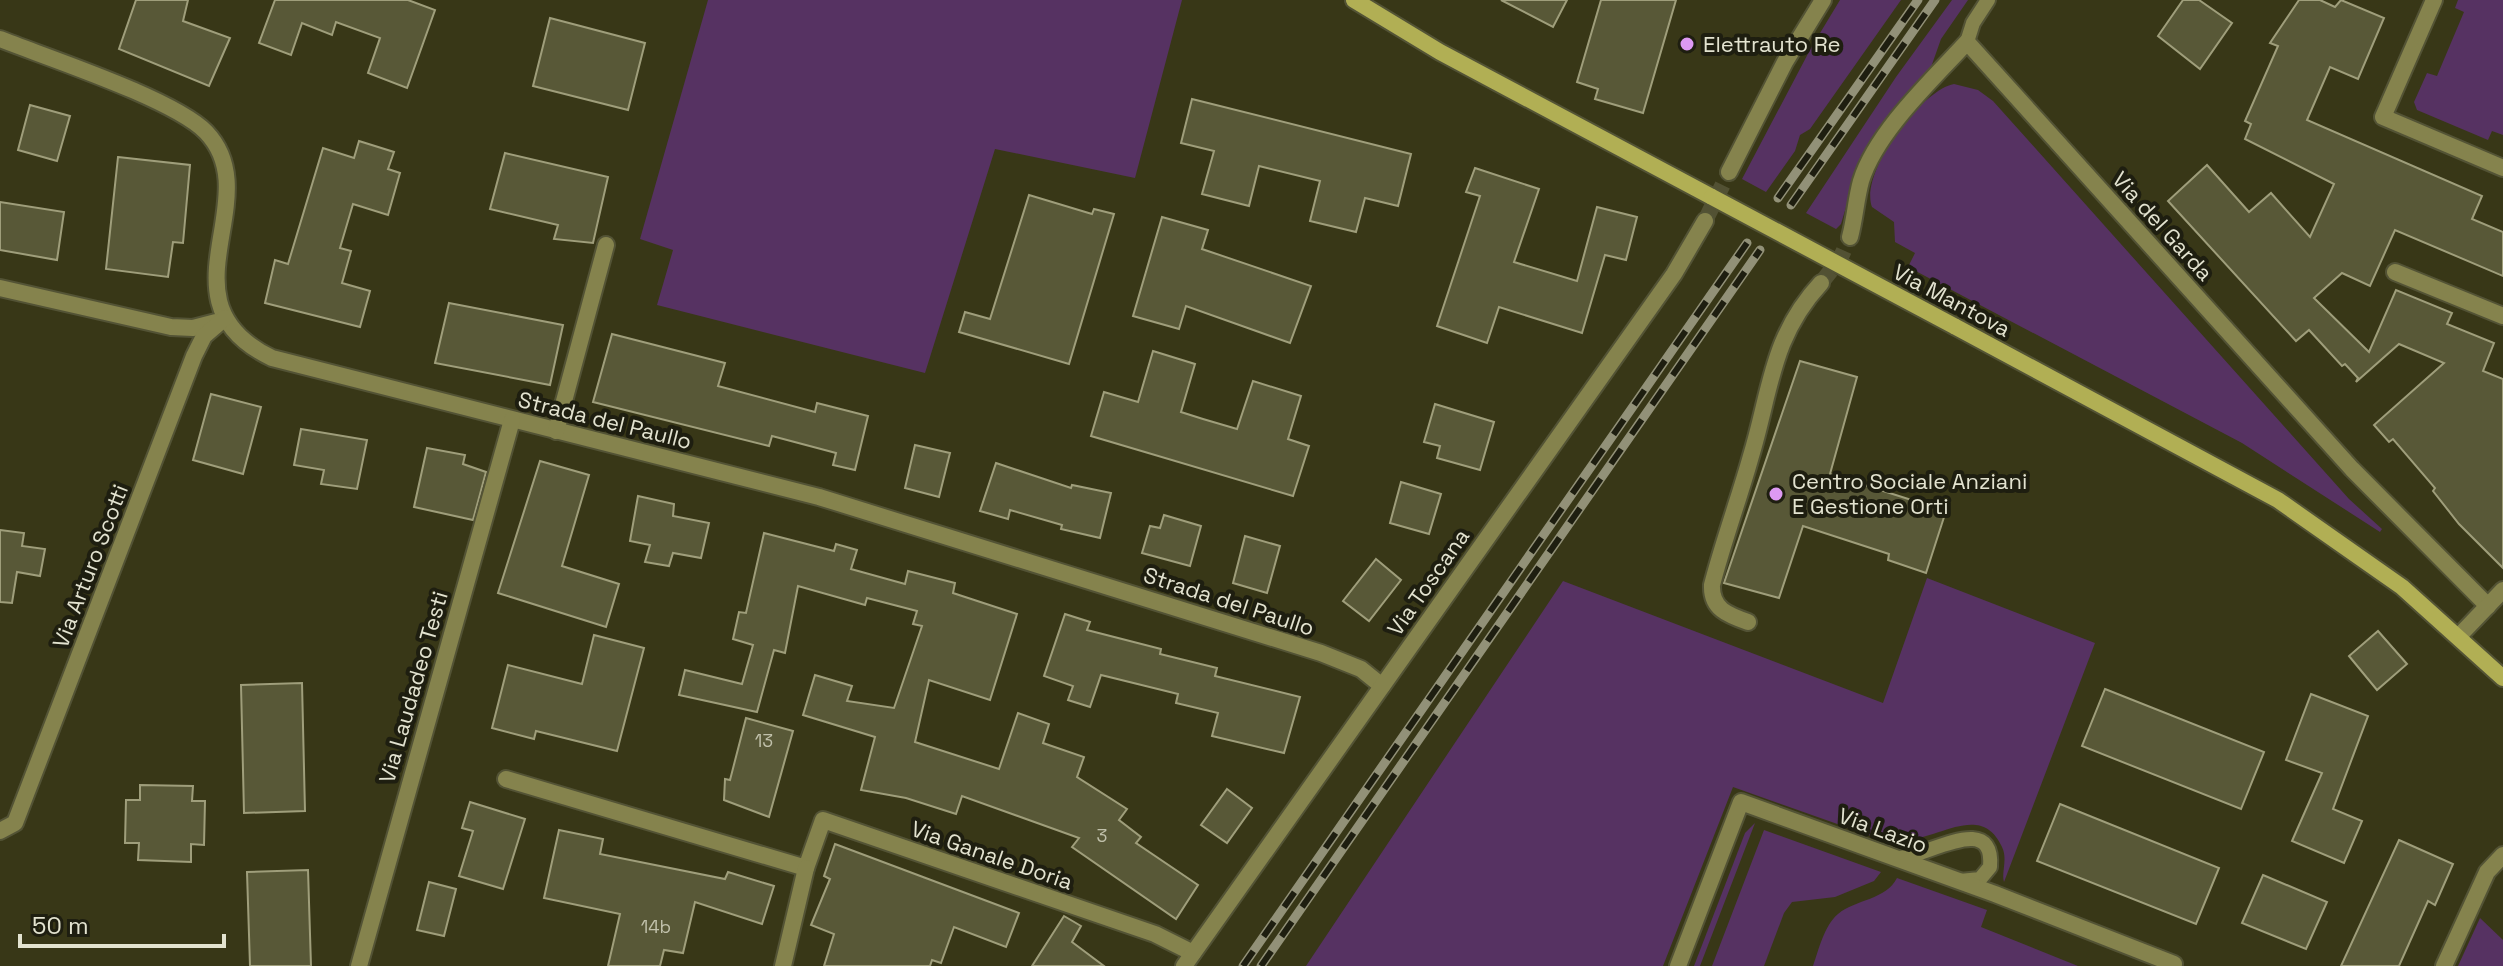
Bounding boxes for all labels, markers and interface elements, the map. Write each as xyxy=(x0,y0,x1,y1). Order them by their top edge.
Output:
place label: Elettrauto Re xyxy=(1703,30,1841,58)
marker: Elettrauto Re xyxy=(1678,35,1696,53)
street label: Via del Garda xyxy=(2107,166,2220,287)
street label: Via Mantova xyxy=(1888,257,2016,343)
street label: Strada del Paullo xyxy=(515,385,695,455)
place label: Centro Sociale Anziani E Gestione Orti xyxy=(1792,467,2027,520)
street label: Via Arturo Scotti xyxy=(46,480,134,652)
marker: Centro Sociale Anziani E Gestione Orti xyxy=(1767,485,1785,503)
street label: Via Toscana xyxy=(1381,523,1475,641)
street label: Strada del Paullo xyxy=(1140,560,1318,642)
street label: Via Laudadeo Testi xyxy=(372,588,454,786)
house number: 13 xyxy=(755,729,773,752)
street label: Via Lazio xyxy=(1835,801,1931,859)
street label: Via Ganale Doria xyxy=(907,814,1077,896)
house number: 3 xyxy=(1097,824,1107,847)
scale bar xyxy=(20,898,224,948)
text: 50 m xyxy=(32,910,89,941)
house number: 14b xyxy=(641,915,671,938)

